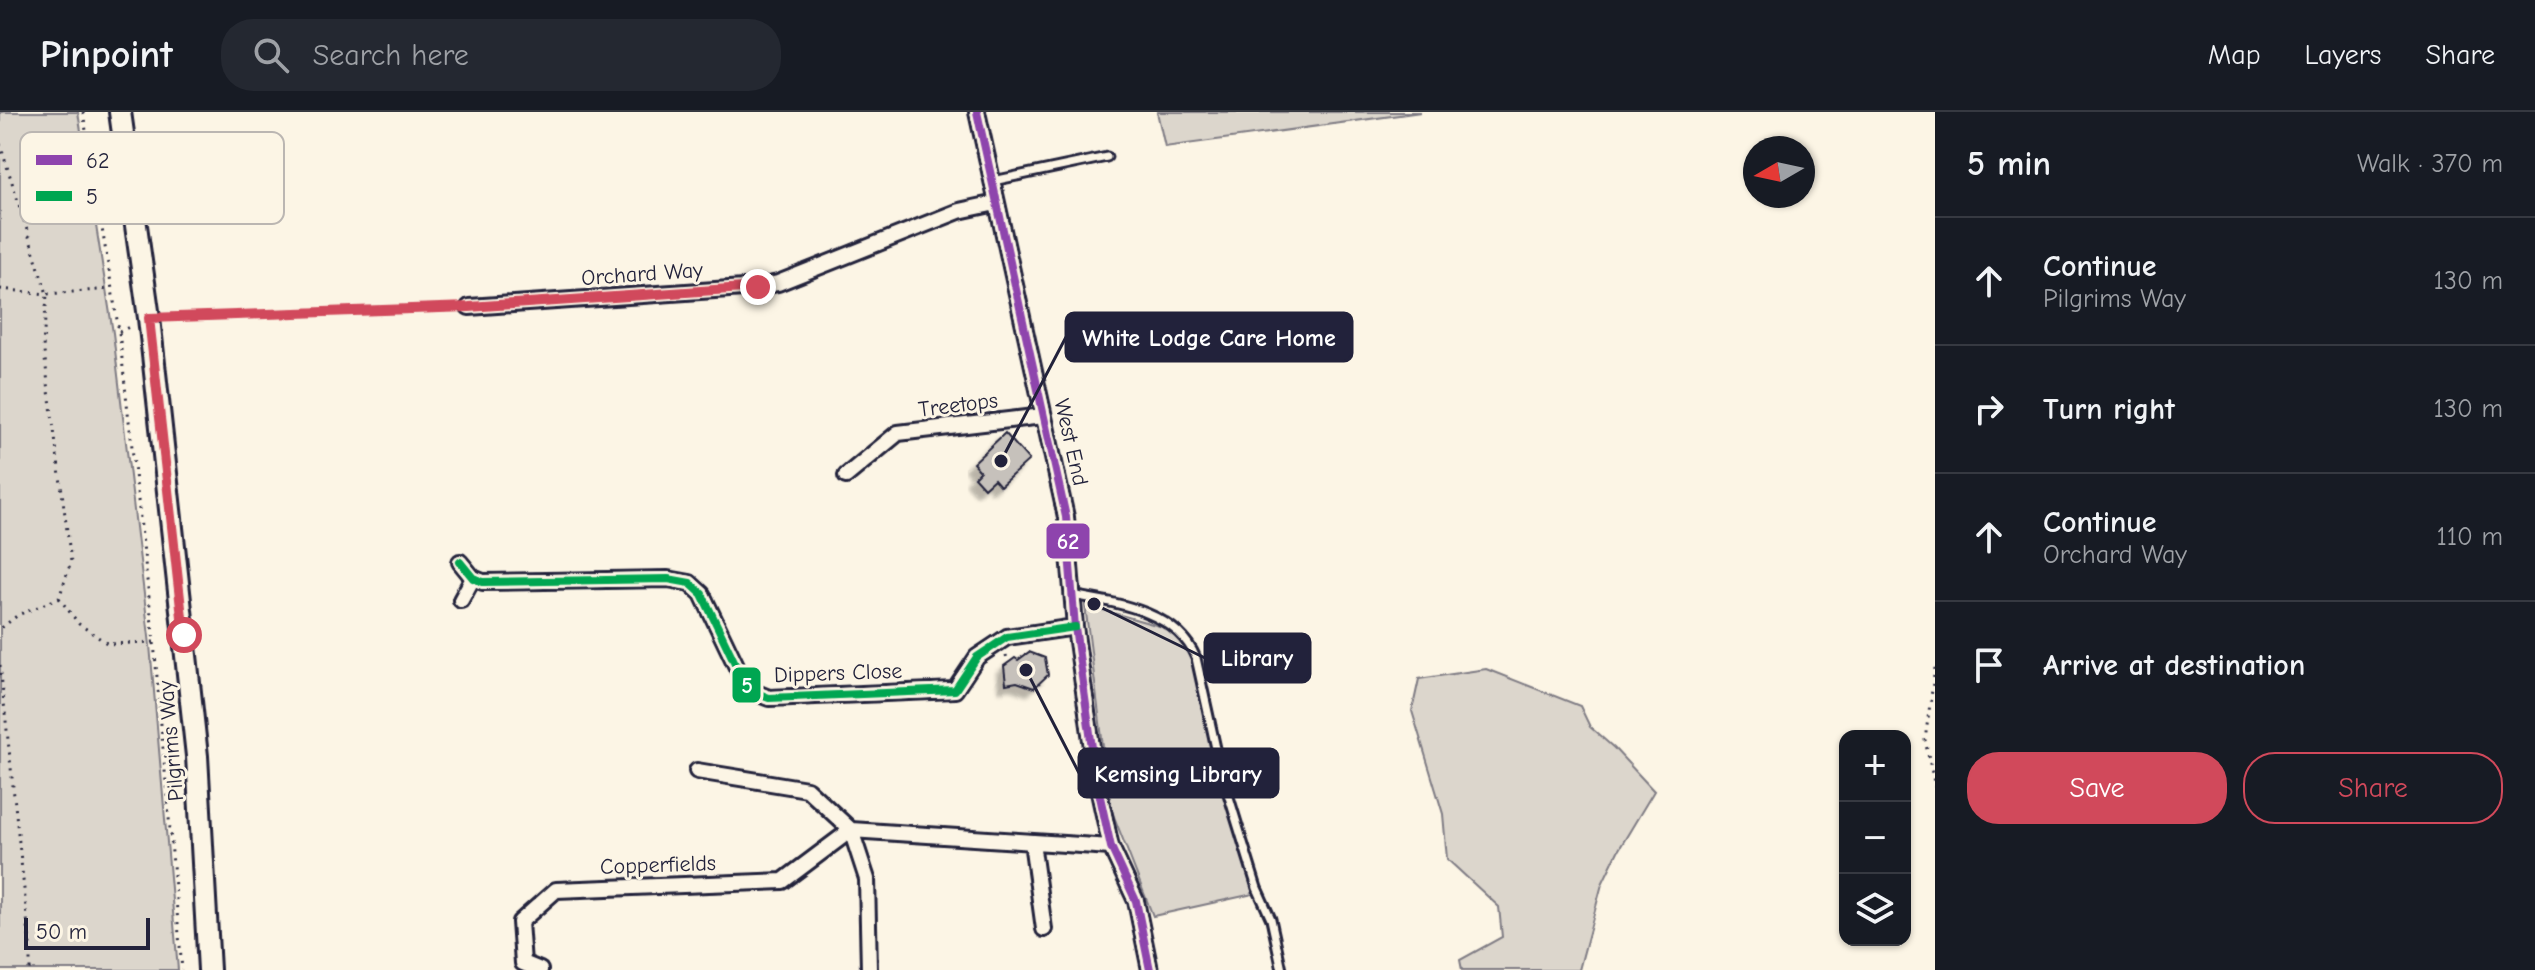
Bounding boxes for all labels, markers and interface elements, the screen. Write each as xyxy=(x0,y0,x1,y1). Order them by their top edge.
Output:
search box xyxy=(221,19,781,91)
text: Pinpoint xyxy=(40,33,173,77)
icon: search xyxy=(249,33,293,77)
text: Search here xyxy=(313,38,469,73)
text: Map xyxy=(2208,39,2261,71)
text: Layers xyxy=(2305,39,2381,71)
text: Share xyxy=(2425,39,2495,71)
legend xyxy=(20,132,284,224)
north arrow xyxy=(1743,136,1815,208)
text: 5 min xyxy=(1967,144,2051,184)
text: 62 xyxy=(86,148,109,174)
text: Walk · 370 m xyxy=(2357,149,2503,179)
text: 5 xyxy=(86,184,98,210)
text: Continue xyxy=(2043,249,2157,284)
street label: Orchard Way xyxy=(580,257,704,291)
icon: ahead xyxy=(1967,259,2011,303)
text: 130 m xyxy=(2434,266,2503,296)
route end xyxy=(740,269,776,305)
text: Pilgrims Way xyxy=(2043,284,2186,314)
callout: White Lodge Care Home xyxy=(1066,313,1352,361)
text: White Lodge Care Home xyxy=(1082,324,1336,352)
street label: Treetops xyxy=(917,387,999,423)
icon: right xyxy=(1967,387,2011,431)
text: Turn right xyxy=(2043,392,2175,427)
text: 130 m xyxy=(2434,394,2503,424)
street label: West End xyxy=(1048,396,1094,488)
text: Continue xyxy=(2043,505,2157,540)
icon: ahead xyxy=(1967,515,2011,559)
line badge: 62 xyxy=(1045,522,1091,560)
text: 110 m xyxy=(2436,522,2503,552)
text: 62 xyxy=(1057,529,1079,555)
text: Orchard Way xyxy=(2043,540,2187,570)
route start xyxy=(166,617,202,653)
callout: Library xyxy=(1205,634,1310,682)
icon: arrive xyxy=(1967,643,2011,687)
text: Library xyxy=(1221,644,1293,672)
text: Arrive at destination xyxy=(2043,648,2305,683)
street label: Dippers Close xyxy=(773,658,903,688)
line badge: 5 xyxy=(731,666,762,704)
text: 5 xyxy=(741,673,753,699)
street label: Pilgrims Way xyxy=(153,679,189,802)
map controls xyxy=(1839,730,1911,946)
button: + xyxy=(1839,730,1911,802)
callout: Kemsing Library xyxy=(1079,749,1278,797)
button: Save xyxy=(1967,752,2227,824)
button: Share xyxy=(2243,752,2503,824)
text: Kemsing Library xyxy=(1094,760,1262,788)
button: − xyxy=(1839,802,1911,874)
street label: Copperfields xyxy=(600,850,716,880)
button: layers xyxy=(1839,874,1911,946)
scale bar xyxy=(24,914,150,950)
text: 50 m xyxy=(36,919,87,945)

